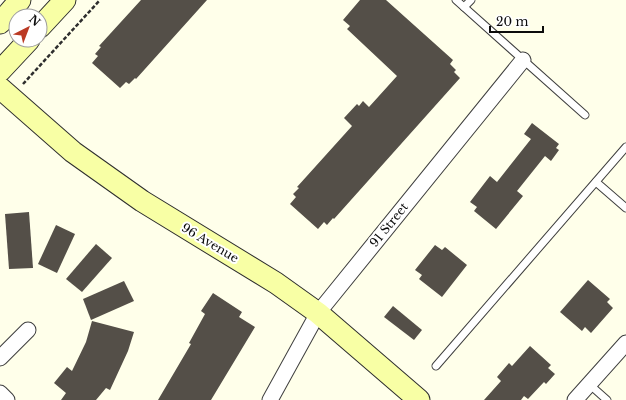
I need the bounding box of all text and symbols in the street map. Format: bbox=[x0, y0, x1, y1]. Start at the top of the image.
north arrow bbox=[8, 8, 48, 48]
scale bar bbox=[490, 8, 543, 34]
text: N bbox=[26, 12, 44, 30]
text: 20 m bbox=[496, 14, 528, 29]
street label: 91 Street bbox=[366, 199, 411, 250]
street label: 96 Avenue bbox=[179, 220, 242, 266]

